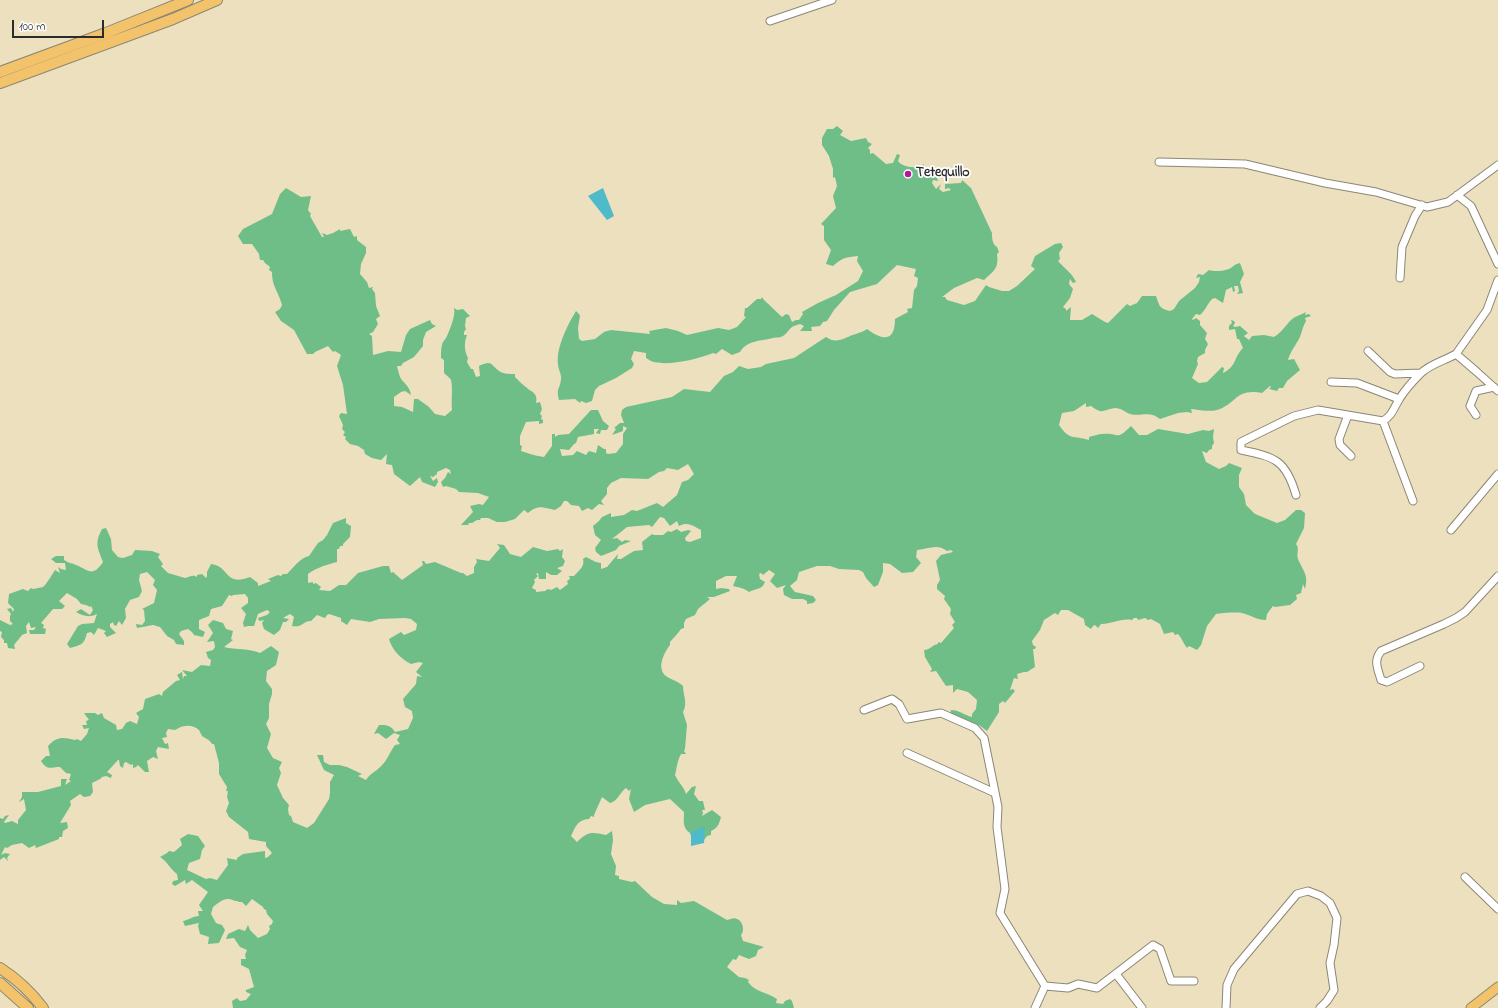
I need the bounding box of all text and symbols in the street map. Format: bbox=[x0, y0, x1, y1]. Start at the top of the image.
scale bar bbox=[14, 12, 106, 38]
text: 100 m bbox=[19, 18, 46, 36]
place label: Tetequillo bbox=[916, 166, 970, 182]
marker: Tetequillo bbox=[903, 169, 913, 179]

